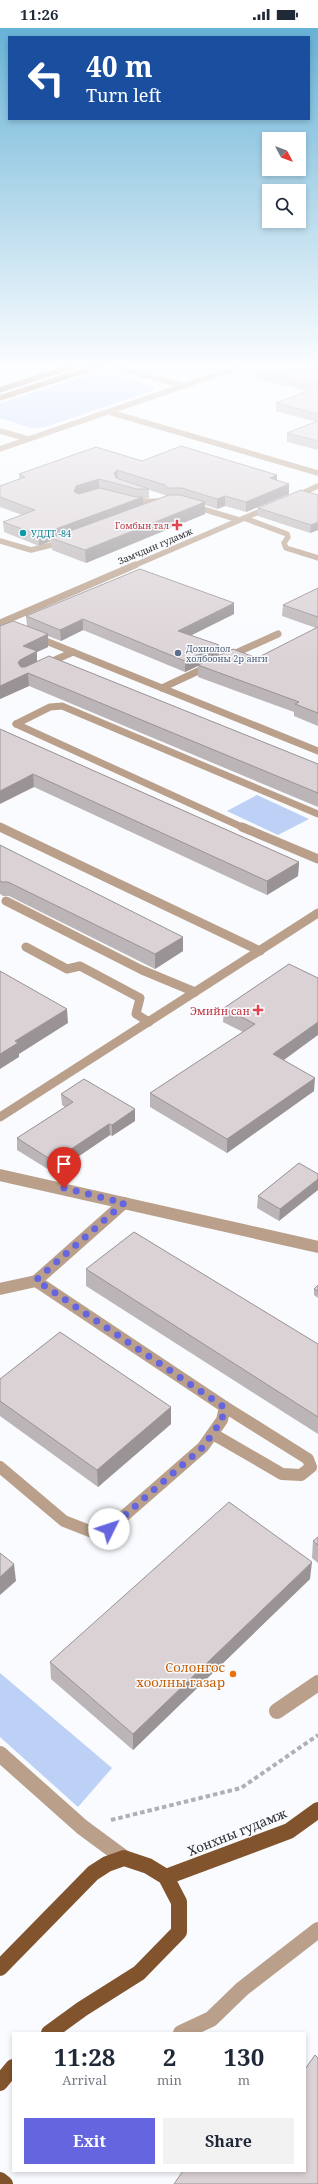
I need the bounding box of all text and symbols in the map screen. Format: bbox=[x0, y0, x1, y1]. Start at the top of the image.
text: 11:26 bbox=[20, 4, 58, 24]
text: 40 m bbox=[86, 47, 153, 85]
icon: left bbox=[20, 52, 72, 104]
text: Turn left bbox=[86, 83, 161, 107]
north arrow bbox=[262, 132, 306, 176]
map controls bbox=[262, 132, 306, 228]
button: search bbox=[262, 184, 306, 228]
place label: Гомбын тал bbox=[115, 519, 169, 532]
marker: Гомбын тал bbox=[172, 520, 182, 530]
street label: Замчдын гудамж bbox=[116, 524, 195, 568]
place label: УДДТ -84 bbox=[31, 527, 71, 540]
marker: УДДТ -84 bbox=[18, 528, 28, 538]
place label: Дохиолол холбооны 2р анги bbox=[186, 642, 268, 665]
marker: Дохиолол холбооны 2р анги bbox=[173, 648, 183, 658]
place label: Эмийн сан bbox=[190, 1003, 250, 1018]
marker: Эмийн сан bbox=[253, 1005, 263, 1015]
pin bbox=[47, 1147, 81, 1188]
icon: arrive bbox=[53, 1153, 75, 1175]
position arrow bbox=[88, 1508, 130, 1550]
place label: Солонгос хоолны газар bbox=[136, 1658, 225, 1691]
marker: Солонгос хоолны газар bbox=[228, 1669, 238, 1679]
street label: Хонхны гудамж bbox=[185, 1804, 290, 1860]
text: 11:28 bbox=[54, 2040, 115, 2073]
text: 2 bbox=[163, 2040, 176, 2073]
text: 130 bbox=[224, 2040, 264, 2073]
text: Arrival bbox=[62, 2071, 107, 2089]
text: min bbox=[157, 2071, 182, 2089]
text: m bbox=[238, 2071, 250, 2089]
button: Exit bbox=[24, 2118, 155, 2164]
button: Share bbox=[163, 2118, 294, 2164]

